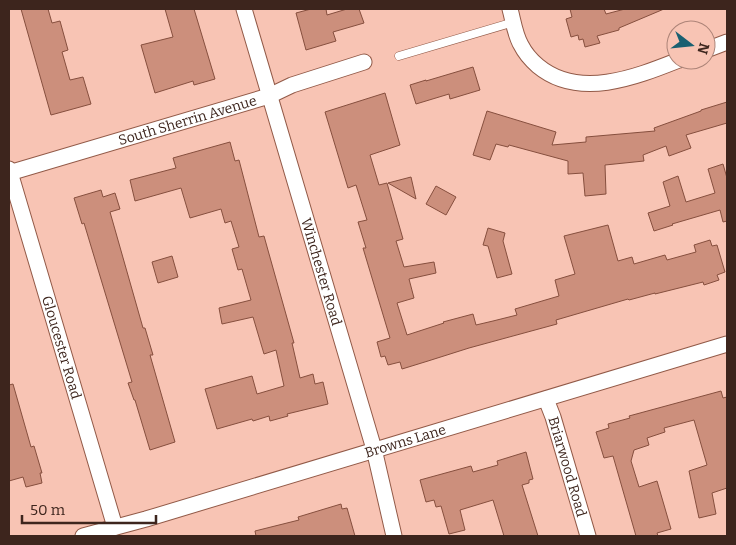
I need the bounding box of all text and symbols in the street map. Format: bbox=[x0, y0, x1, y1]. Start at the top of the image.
north arrow bbox=[666, 20, 716, 70]
text: N bbox=[693, 41, 713, 56]
street label: South Sherrin Avenue bbox=[116, 92, 259, 149]
street label: Winchester Road bbox=[298, 216, 346, 328]
street label: Gloucester Road bbox=[38, 294, 85, 401]
street label: Briarwood Road bbox=[545, 414, 590, 519]
street label: Browns Lane bbox=[363, 421, 448, 461]
scale bar bbox=[22, 492, 156, 524]
text: 50 m bbox=[30, 501, 66, 519]

